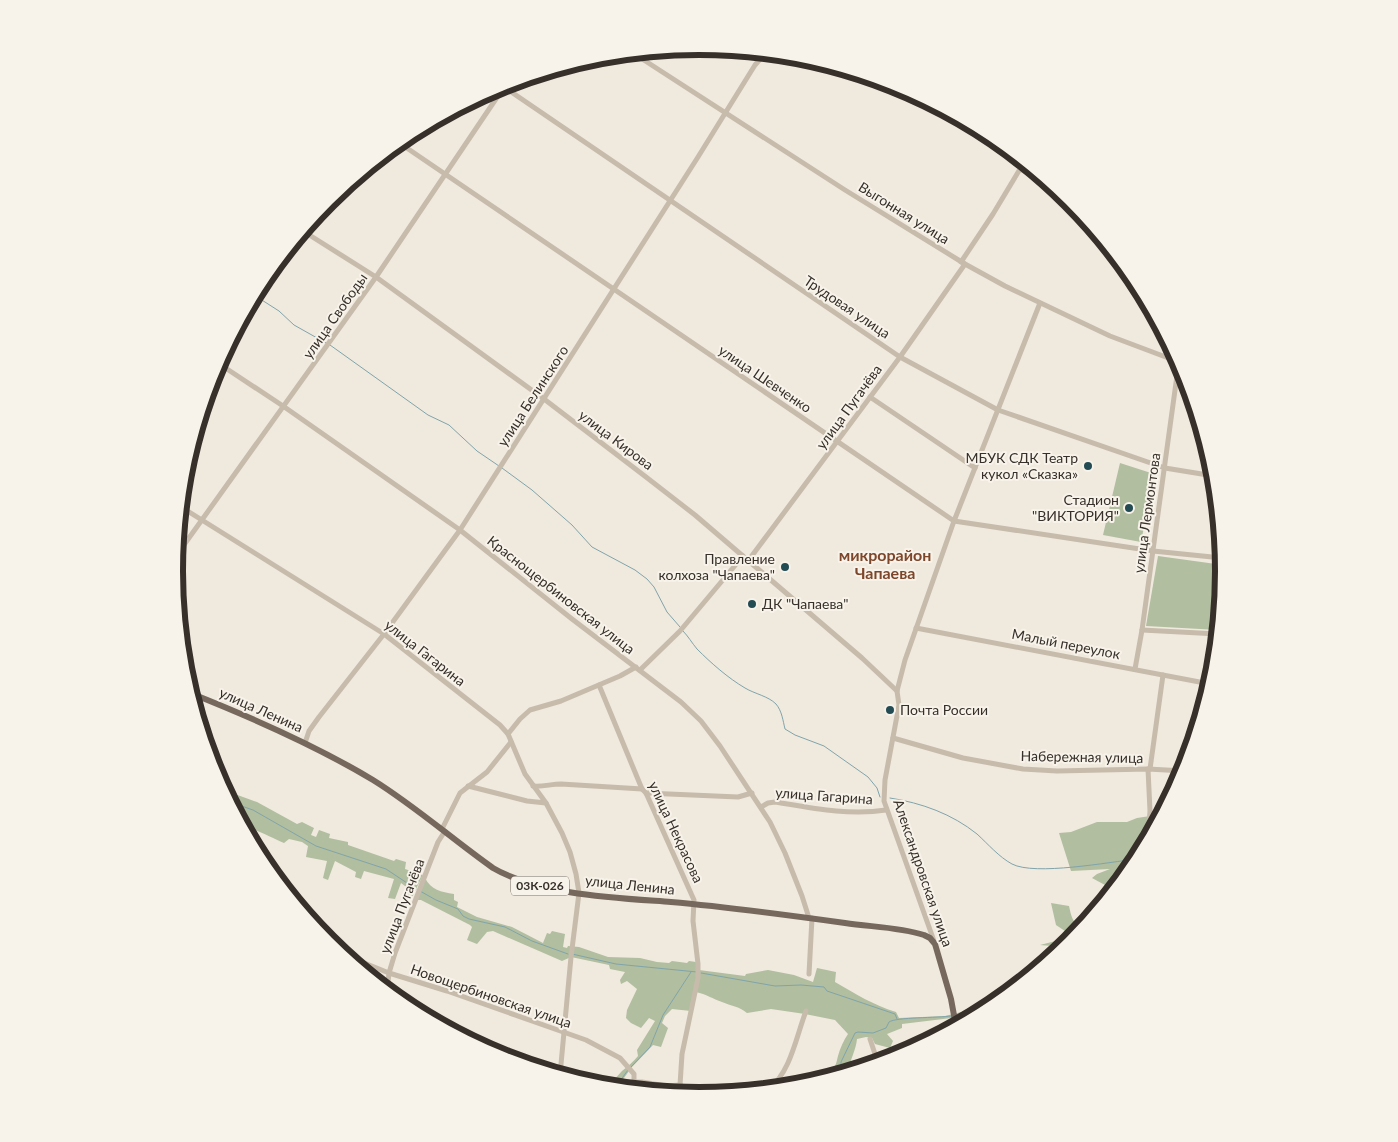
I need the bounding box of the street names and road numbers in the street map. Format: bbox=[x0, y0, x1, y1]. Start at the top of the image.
street label: Выгонная улица bbox=[856, 178, 953, 247]
street label: улица Свободы bbox=[299, 270, 370, 362]
street label: Трудовая улица bbox=[801, 272, 894, 342]
street label: улица Шевченко bbox=[716, 341, 815, 416]
street label: улица Белинского bbox=[494, 342, 572, 449]
street label: улица Пугачёва bbox=[812, 361, 885, 452]
street label: улица Кирова bbox=[576, 406, 657, 473]
street label: улица Лермонтова bbox=[1130, 452, 1163, 574]
street label: Краснощербиновская улица bbox=[484, 532, 638, 657]
street label: улица Гагарина bbox=[382, 616, 469, 689]
street label: Малый переулок bbox=[1010, 625, 1122, 662]
street label: улица Ленина bbox=[217, 683, 306, 736]
street label: Набережная улица bbox=[1020, 747, 1144, 766]
street label: улица Некрасова bbox=[645, 778, 707, 885]
street label: улица Гагарина bbox=[775, 784, 873, 807]
street label: Александровская улица bbox=[890, 797, 957, 949]
street label: улица Пугачёва bbox=[376, 856, 427, 956]
street label: улица Ленина bbox=[584, 871, 676, 898]
road number: 03К-026 bbox=[511, 876, 569, 896]
street label: Новощербиновская улица bbox=[408, 960, 574, 1031]

